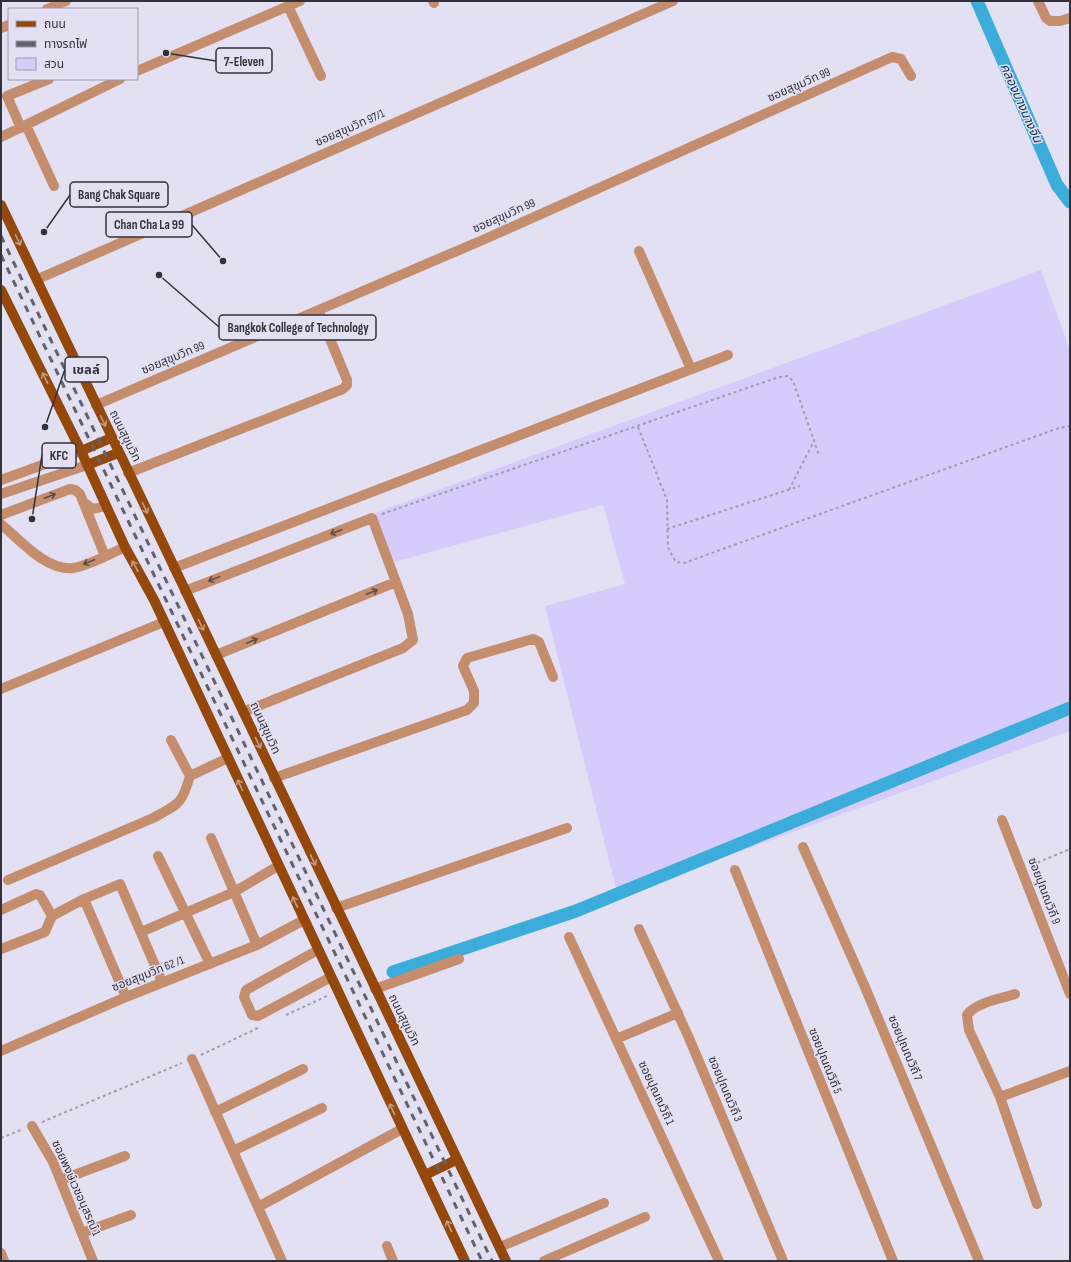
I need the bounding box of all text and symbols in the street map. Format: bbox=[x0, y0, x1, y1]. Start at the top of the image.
legend bbox=[8, 8, 138, 80]
text: ถนน bbox=[44, 17, 66, 32]
text: ทางรถไฟ bbox=[44, 37, 87, 52]
callout: 7-Eleven bbox=[216, 48, 272, 73]
text: 7-Eleven bbox=[224, 54, 264, 70]
text: สวน bbox=[44, 57, 64, 72]
water label: คลองบางนางจีน bbox=[996, 61, 1046, 146]
street label: ซอยสุขุมวิท 99 bbox=[765, 64, 833, 106]
street label: ซอยสุขุมวิท 97/1 bbox=[313, 106, 388, 150]
callout: Bang Chak Square bbox=[70, 182, 168, 207]
text: Bang Chak Square bbox=[78, 187, 160, 203]
street label: ซอยสุขุมวิท 99 bbox=[470, 195, 538, 237]
callout: Chan Cha La 99 bbox=[106, 212, 192, 237]
text: Chan Cha La 99 bbox=[114, 217, 184, 233]
one-way arrow bbox=[15, 234, 23, 246]
callout: Bangkok College of Technology bbox=[219, 315, 376, 340]
text: Bangkok College of Technology bbox=[227, 320, 369, 336]
street label: ซอยสุขุมวิท 99 bbox=[139, 338, 207, 378]
callout: เชลล์ bbox=[65, 357, 108, 382]
text: เชลล์ bbox=[72, 362, 100, 378]
one-way arrow bbox=[41, 373, 48, 385]
street label: ถนนสุขุมวิท bbox=[106, 408, 144, 464]
one-way arrow bbox=[100, 415, 108, 427]
callout: KFC bbox=[42, 443, 76, 468]
text: KFC bbox=[50, 448, 68, 464]
one-way arrow bbox=[44, 492, 56, 500]
one-way arrow bbox=[142, 502, 149, 514]
one-way arrow bbox=[330, 529, 342, 536]
one-way arrow bbox=[83, 559, 95, 567]
one-way arrow bbox=[131, 560, 138, 572]
one-way arrow bbox=[209, 576, 221, 584]
one-way arrow bbox=[366, 588, 378, 595]
one-way arrow bbox=[198, 619, 205, 631]
one-way arrow bbox=[245, 636, 257, 644]
street label: ถนนสุขุมวิท bbox=[246, 699, 284, 757]
one-way arrow bbox=[254, 736, 262, 748]
one-way arrow bbox=[236, 779, 243, 791]
one-way arrow bbox=[310, 854, 317, 866]
street label: ซอยปุณณวิถี 9 bbox=[1024, 856, 1064, 926]
one-way arrow bbox=[291, 896, 298, 908]
street label: ซอยสุขุมวิท 62 /1 bbox=[110, 952, 187, 995]
street label: ถนนสุขุมวิท bbox=[385, 992, 423, 1048]
street label: ซอยปุณณวิถี 7 bbox=[884, 1013, 926, 1083]
street label: ซอยปุณณวิถี 5 bbox=[805, 1026, 845, 1096]
street label: ซอยปุณณวิถี 3 bbox=[704, 1054, 746, 1124]
street label: ซอยปุณณวิถี 1 bbox=[635, 1059, 678, 1128]
one-way arrow bbox=[388, 1103, 395, 1115]
street label: ซอยพงษ์เวชอนุสรณ์ 1 bbox=[48, 1138, 104, 1239]
one-way arrow bbox=[445, 1220, 452, 1232]

